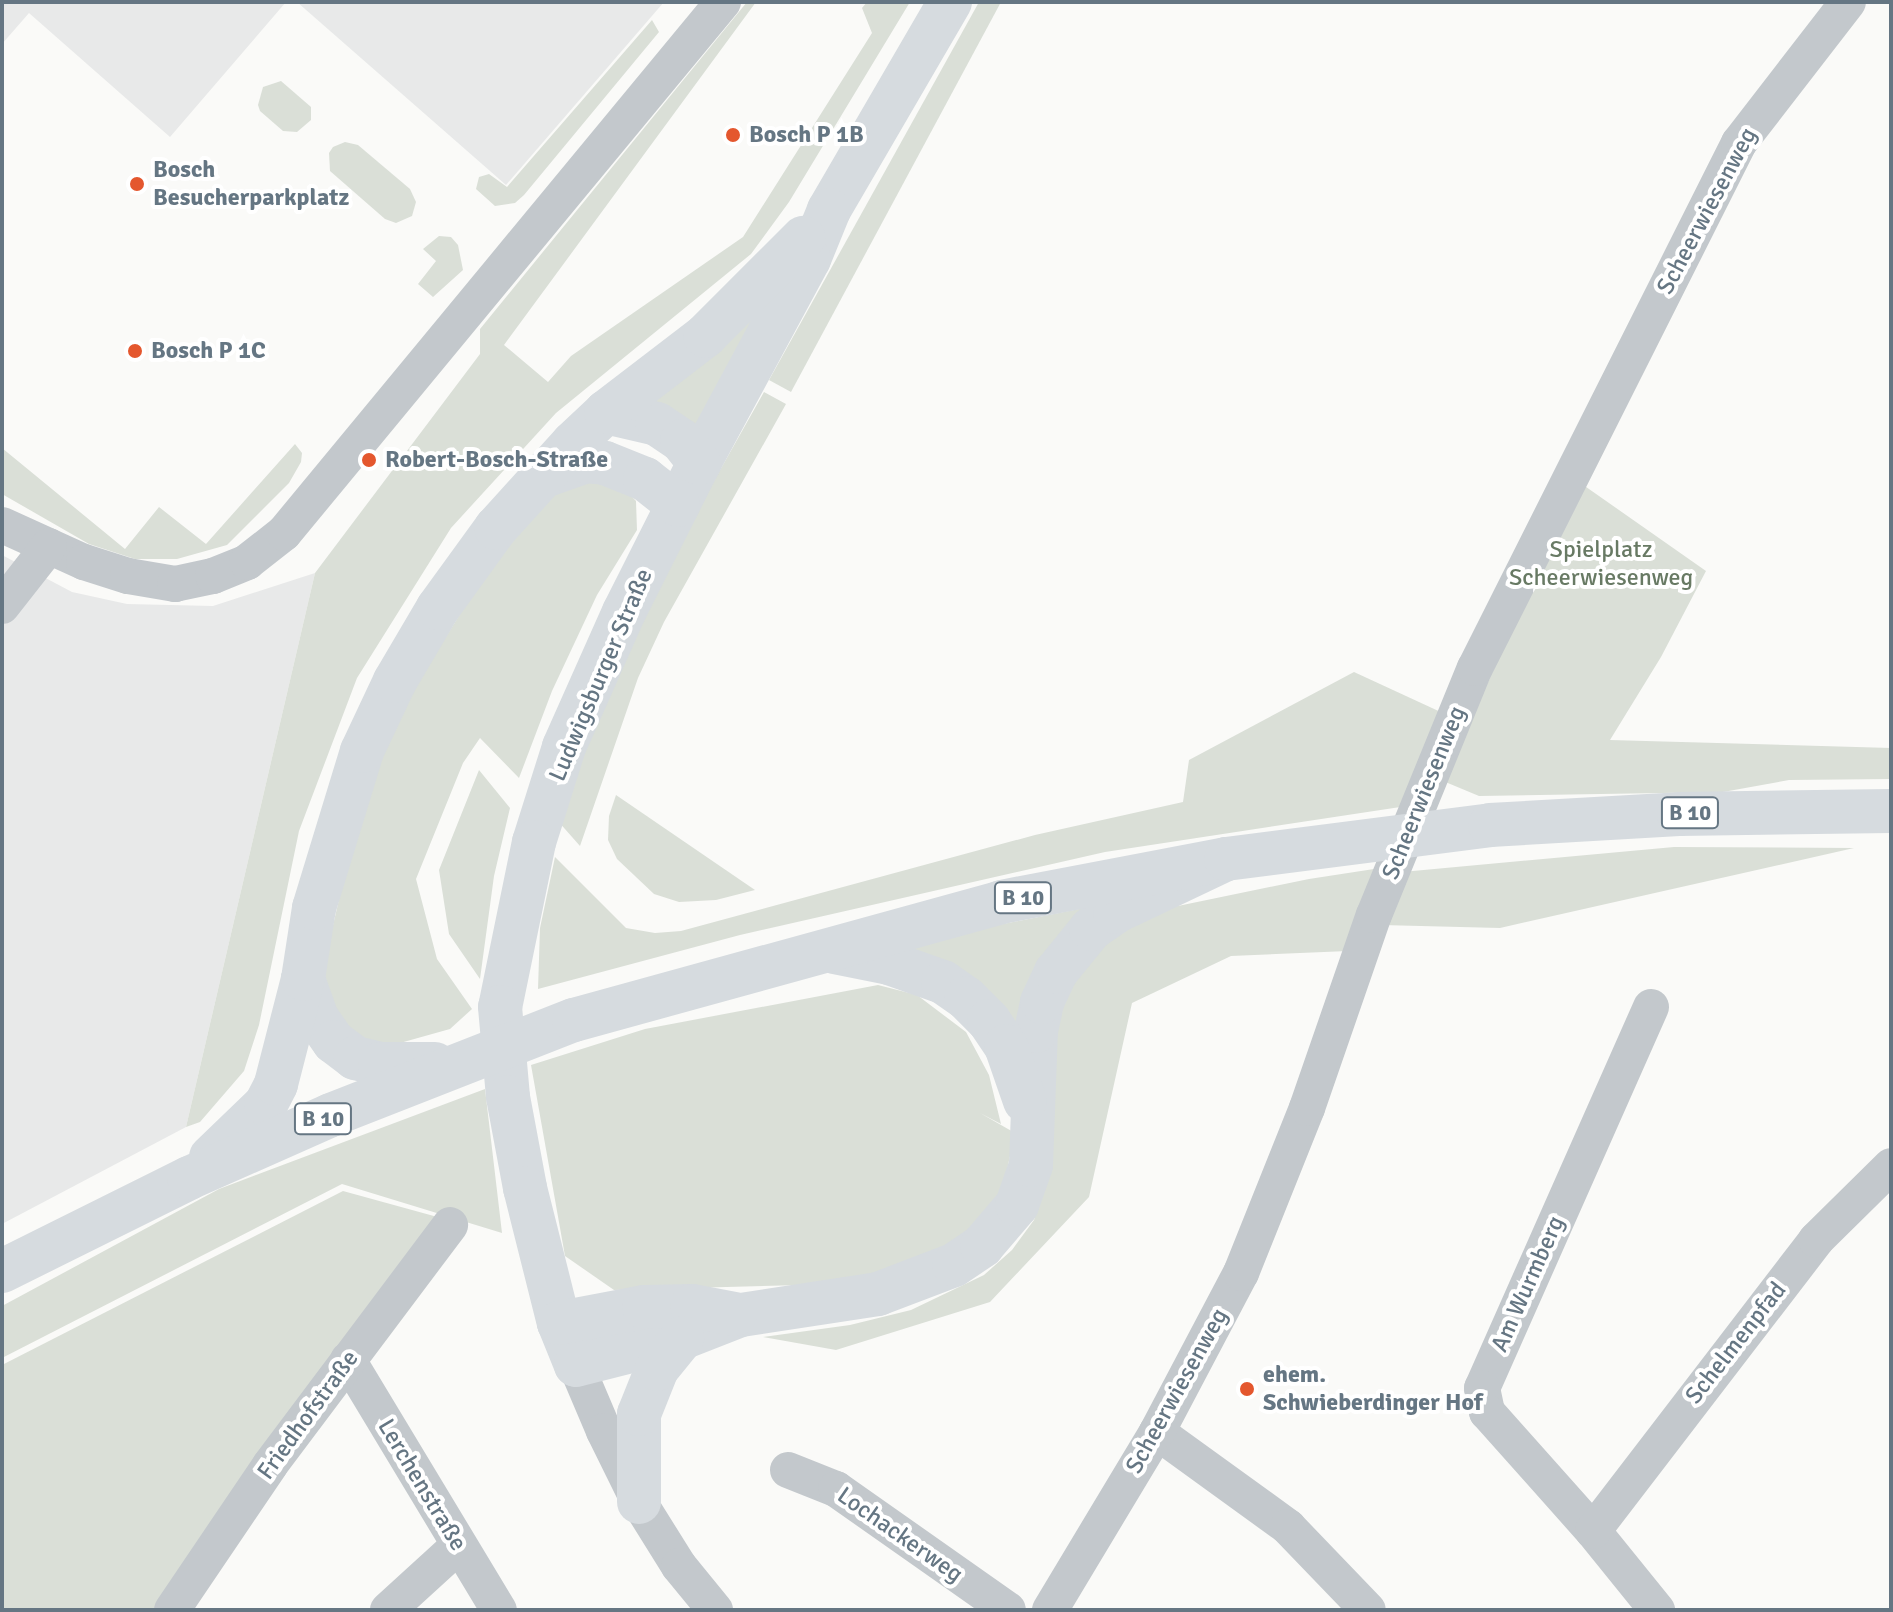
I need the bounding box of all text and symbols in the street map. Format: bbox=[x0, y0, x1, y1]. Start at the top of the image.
place label: Bosch P 1B bbox=[749, 121, 864, 149]
street label: Scheerwiesenweg bbox=[1651, 123, 1763, 299]
marker: Bosch P 1B bbox=[724, 126, 742, 144]
place label: Bosch Besucherparkplatz bbox=[153, 156, 349, 212]
marker: Bosch Besucherparkplatz bbox=[128, 175, 146, 193]
place label: Bosch P 1C bbox=[151, 337, 266, 365]
marker: Bosch P 1C bbox=[126, 342, 144, 360]
place label: Robert-Bosch-Straße bbox=[385, 446, 608, 474]
marker: Robert-Bosch-Straße bbox=[360, 451, 378, 469]
park label: Spielplatz Scheerwiesenweg bbox=[1509, 536, 1693, 592]
street label: Ludwigsburger Straße bbox=[543, 564, 659, 786]
street label: Scheerwiesenweg bbox=[1376, 702, 1472, 884]
road number: B 10 bbox=[1660, 795, 1720, 831]
road number: B 10 bbox=[993, 880, 1053, 916]
road number: B 10 bbox=[293, 1101, 353, 1137]
street label: Am Wurmberg bbox=[1485, 1212, 1571, 1356]
street label: Schelmenpfad bbox=[1680, 1276, 1792, 1410]
street label: Scheerwiesenweg bbox=[1120, 1303, 1234, 1479]
street label: Friedhofstraße bbox=[251, 1345, 365, 1485]
place label: ehem. Schwieberdinger Hof bbox=[1263, 1361, 1483, 1417]
marker: ehem. Schwieberdinger Hof bbox=[1238, 1380, 1256, 1398]
street label: Lerchenstraße bbox=[371, 1414, 473, 1556]
street label: Lochackerweg bbox=[832, 1481, 968, 1589]

